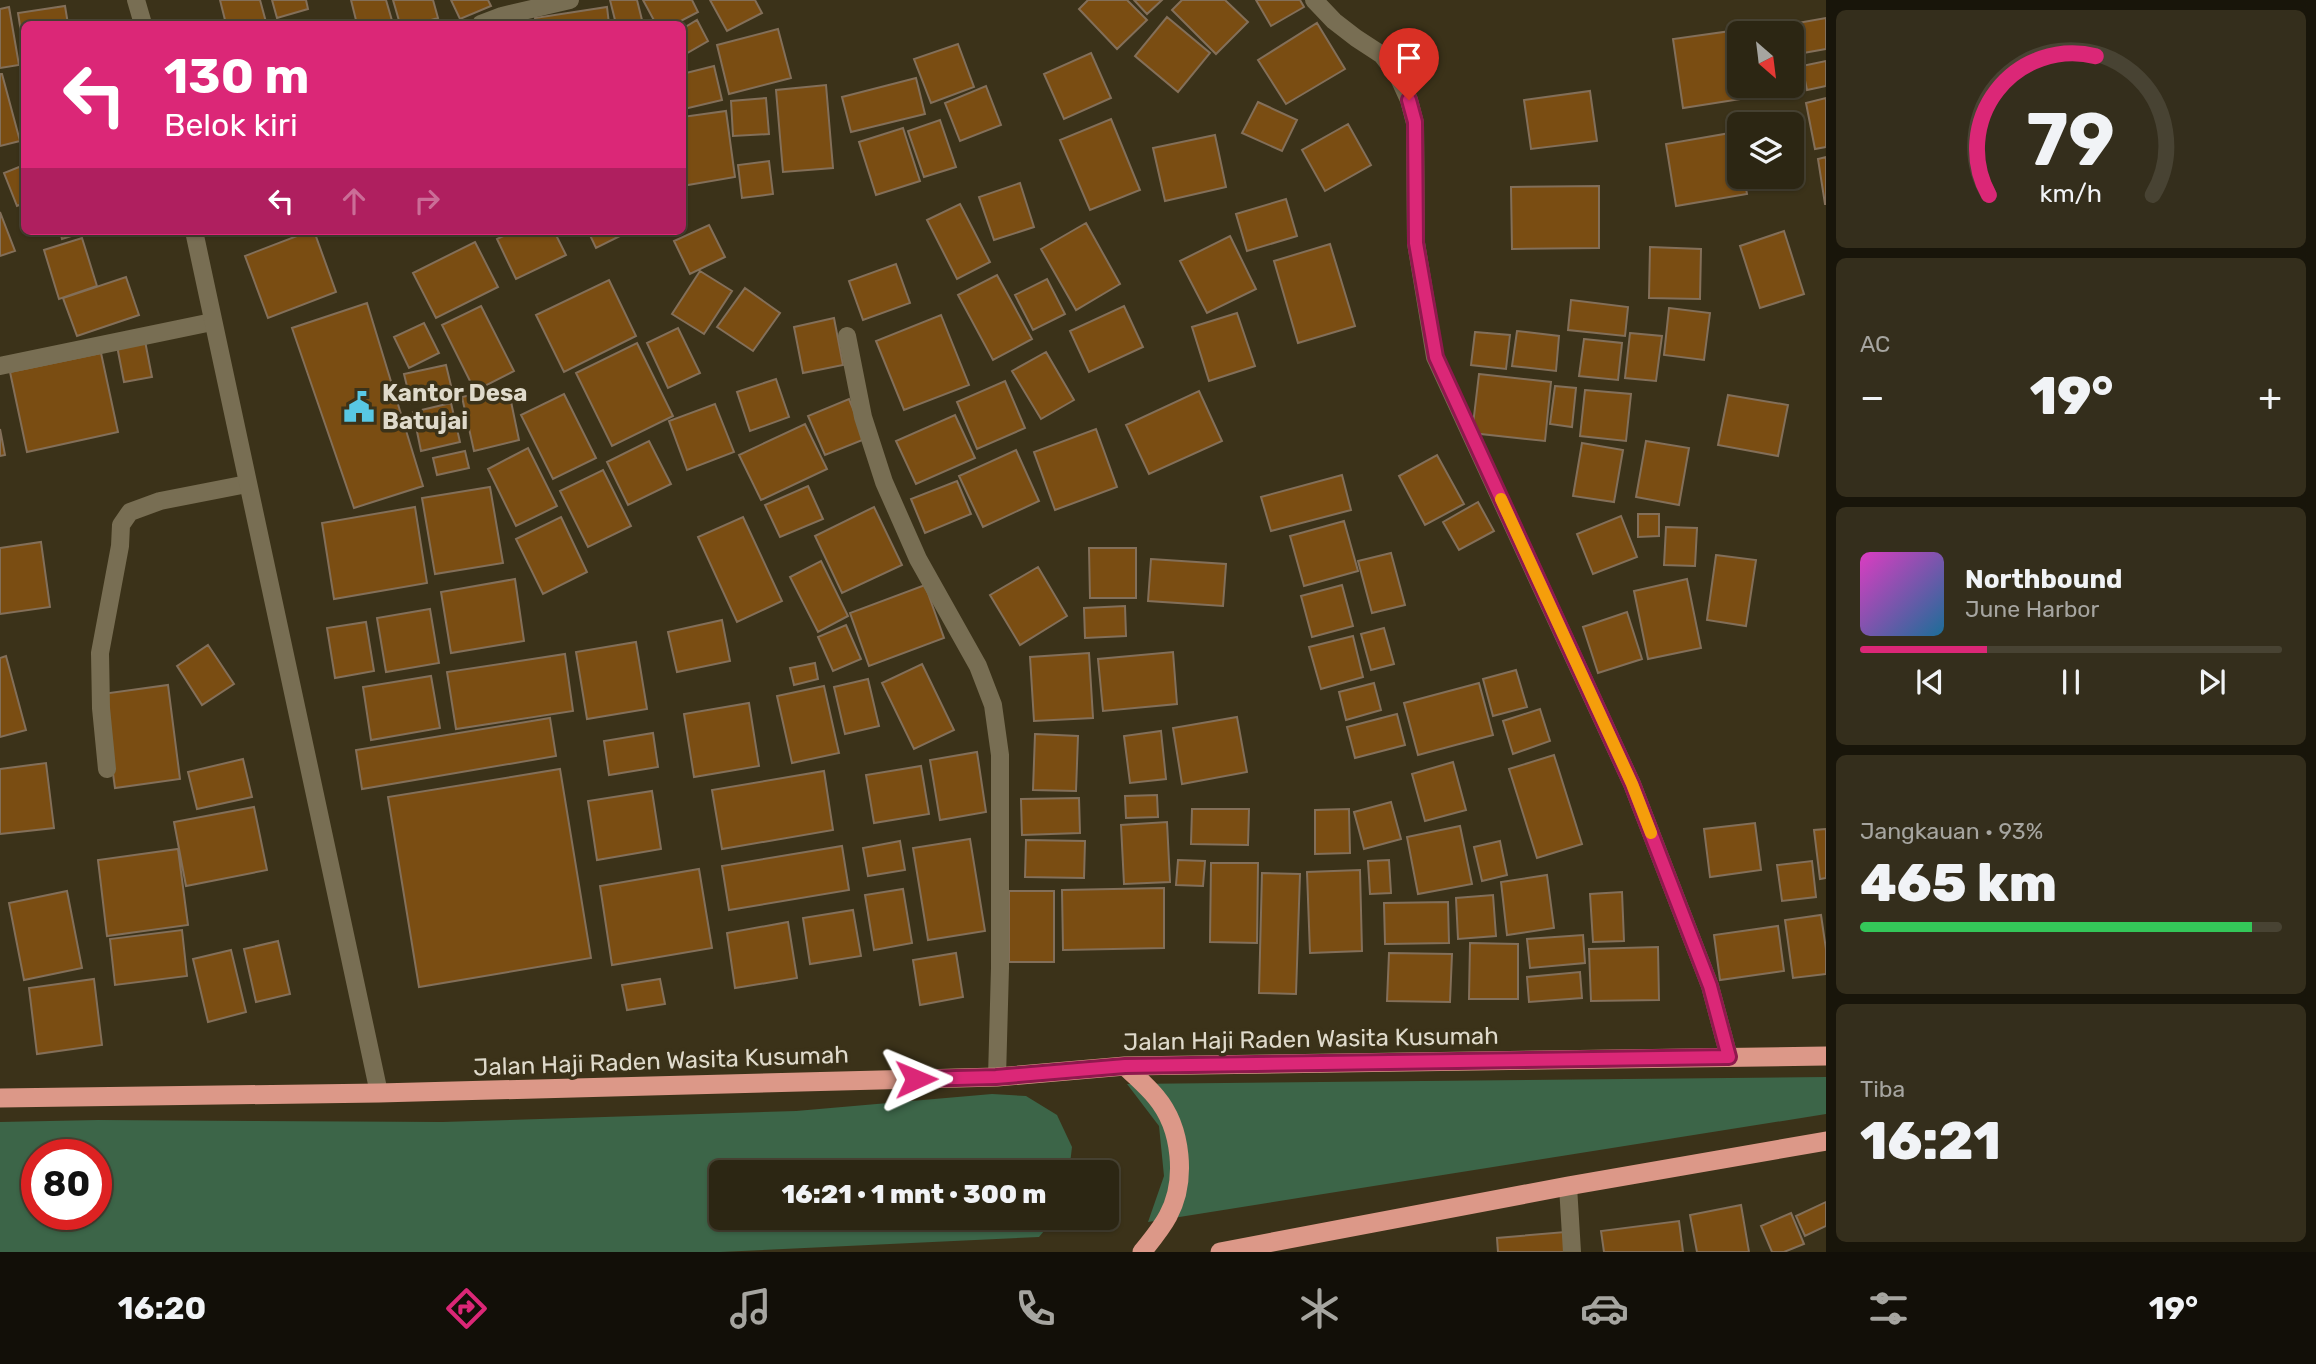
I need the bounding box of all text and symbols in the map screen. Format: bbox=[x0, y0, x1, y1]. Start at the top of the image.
north arrow bbox=[1727, 21, 1804, 98]
map controls bbox=[1727, 21, 1804, 189]
pin bbox=[1379, 28, 1439, 100]
icon: arrive bbox=[1390, 39, 1428, 77]
text: 130 m bbox=[164, 47, 309, 105]
icon: left bbox=[49, 49, 140, 140]
text: 79 bbox=[2027, 98, 2115, 184]
text: Belok kiri bbox=[164, 106, 298, 144]
button: layers bbox=[1727, 112, 1804, 189]
text: km/h bbox=[2040, 179, 2102, 208]
icon: left bbox=[262, 182, 300, 220]
icon: ahead bbox=[335, 182, 373, 220]
icon: right bbox=[408, 182, 446, 220]
text: AC bbox=[1860, 330, 1890, 358]
text: 19° bbox=[2030, 365, 2113, 427]
text: − bbox=[1860, 374, 1885, 420]
text: + bbox=[2258, 374, 2282, 420]
place label: Kantor Desa Batujai bbox=[382, 379, 528, 435]
public building icon: Kantor Desa Batujai bbox=[342, 390, 376, 424]
text: Northbound bbox=[1965, 564, 2123, 595]
text: June Harbor bbox=[1965, 595, 2099, 623]
icon: previous bbox=[1911, 663, 1949, 701]
icon: pause bbox=[2052, 663, 2090, 701]
icon: next bbox=[2193, 663, 2231, 701]
text: Jangkauan · 93% bbox=[1860, 817, 2043, 845]
text: 465 km bbox=[1860, 852, 2057, 914]
street label: Jalan Haji Raden Wasita Kusumah bbox=[1123, 1022, 1499, 1056]
street label: Jalan Haji Raden Wasita Kusumah bbox=[473, 1040, 849, 1082]
position arrow bbox=[879, 1042, 953, 1116]
text: Tiba bbox=[1860, 1075, 1905, 1103]
text: 16:21 bbox=[1860, 1110, 2001, 1172]
speed limit sign: 80 bbox=[21, 1139, 112, 1230]
text: 16:21 · 1 mnt · 300 m bbox=[782, 1179, 1046, 1210]
icon: directions bbox=[442, 1284, 491, 1333]
icon: music bbox=[726, 1284, 775, 1333]
icon: phone bbox=[1011, 1284, 1060, 1333]
icon: climate bbox=[1295, 1284, 1344, 1333]
icon: car bbox=[1580, 1284, 1629, 1333]
icon: filters bbox=[1864, 1284, 1913, 1333]
text: 16:20 bbox=[118, 1289, 206, 1327]
text: 19° bbox=[2149, 1289, 2198, 1327]

